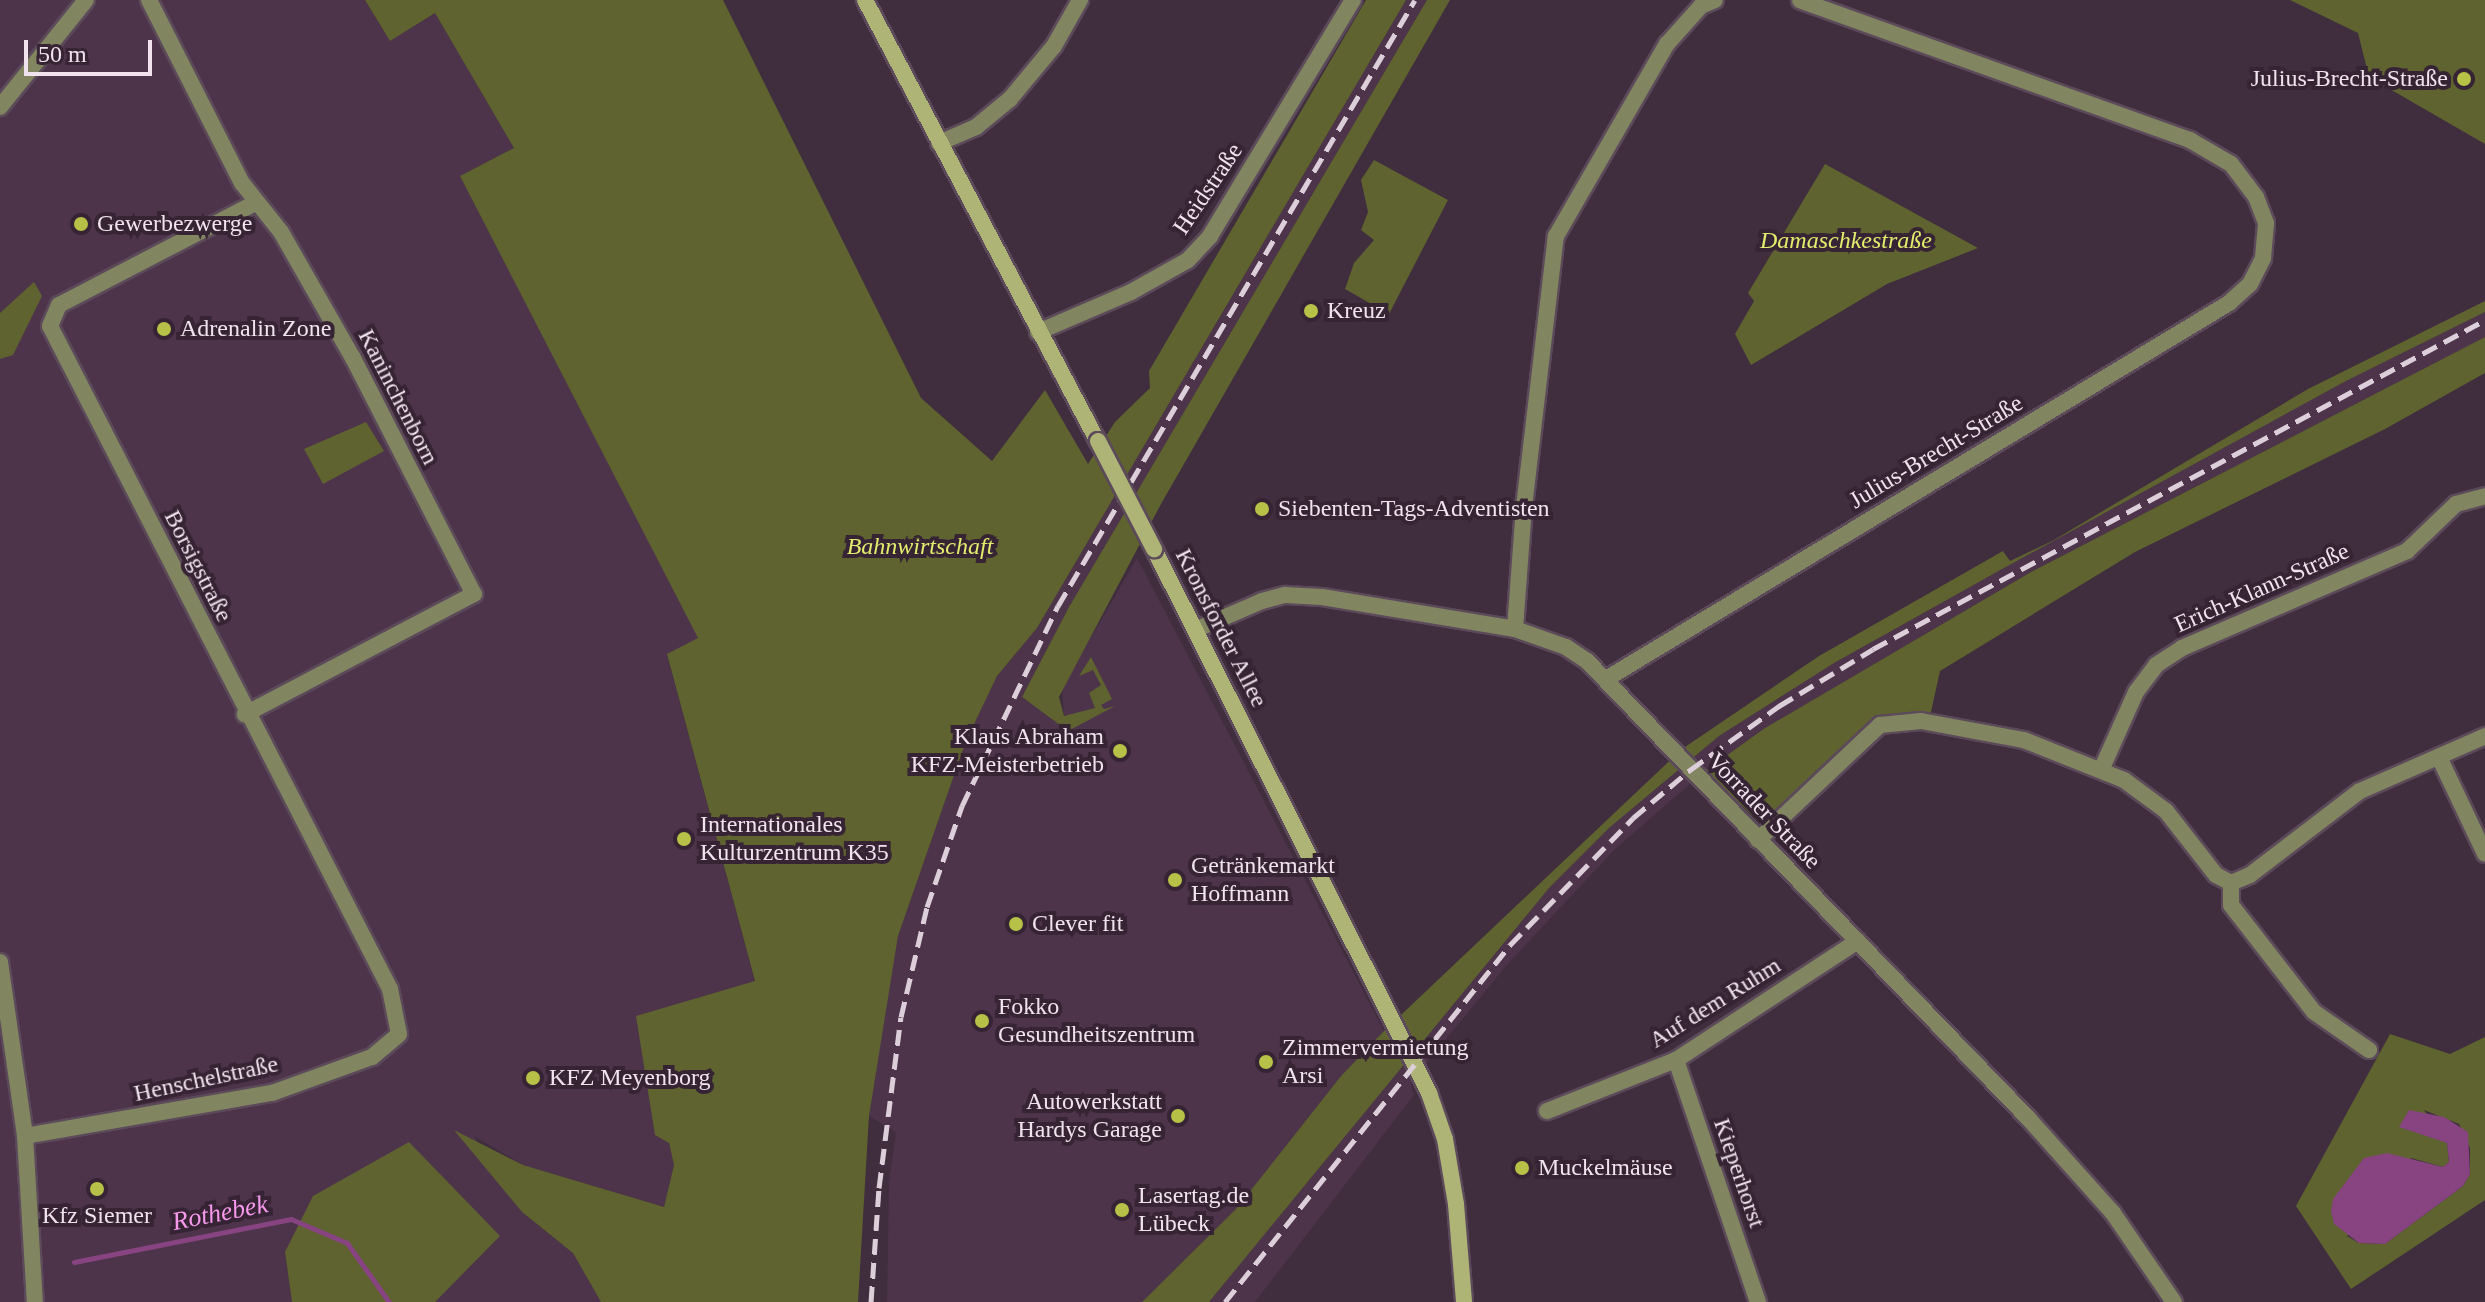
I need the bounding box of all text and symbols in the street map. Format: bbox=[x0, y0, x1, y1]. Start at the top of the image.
scale bar bbox=[28, 24, 156, 74]
text: 50 m bbox=[38, 41, 87, 67]
place label: Julius-Brecht-Straße bbox=[2251, 65, 2448, 93]
marker: Julius-Brecht-Straße bbox=[2455, 70, 2473, 88]
street label: Heidstraße bbox=[1167, 138, 1249, 240]
place label: Gewerbezwerge bbox=[97, 210, 252, 238]
marker: Gewerbezwerge bbox=[72, 215, 90, 233]
park label: Damaschkestraße bbox=[1760, 227, 1932, 255]
place label: Kreuz bbox=[1327, 297, 1386, 325]
marker: Kreuz bbox=[1302, 302, 1320, 320]
place label: Adrenalin Zone bbox=[180, 315, 331, 343]
marker: Adrenalin Zone bbox=[155, 320, 173, 338]
street label: Kaninchenborn bbox=[352, 325, 444, 469]
street label: Julius-Brecht-Straße bbox=[1844, 389, 2028, 515]
place label: Siebenten-Tags-Adventisten bbox=[1278, 495, 1550, 523]
marker: Siebenten-Tags-Adventisten bbox=[1253, 500, 1271, 518]
street label: Borsigstraße bbox=[158, 505, 238, 627]
park label: Bahnwirtschaft bbox=[847, 533, 993, 561]
street label: Erich-Klann-Straße bbox=[2170, 537, 2354, 639]
street label: Kronsforder Allee bbox=[1168, 543, 1274, 713]
place label: Klaus Abraham KFZ-Meisterbetrieb bbox=[911, 723, 1104, 779]
marker: Klaus Abraham KFZ-Meisterbetrieb bbox=[1111, 742, 1129, 760]
street label: Vorrader Straße bbox=[1701, 747, 1827, 875]
place label: Internationales Kulturzentrum K35 bbox=[700, 811, 889, 867]
marker: Internationales Kulturzentrum K35 bbox=[675, 830, 693, 848]
place label: Getränkemarkt Hoffmann bbox=[1191, 852, 1335, 908]
marker: Getränkemarkt Hoffmann bbox=[1166, 871, 1184, 889]
place label: Clever fit bbox=[1032, 910, 1123, 938]
marker: Clever fit bbox=[1007, 915, 1025, 933]
street label: Auf dem Ruhm bbox=[1644, 951, 1786, 1055]
place label: Fokko Gesundheitszentrum bbox=[998, 993, 1195, 1049]
marker: Fokko Gesundheitszentrum bbox=[973, 1012, 991, 1030]
place label: Zimmervermietung Arsi bbox=[1282, 1034, 1469, 1090]
street label: Henschelstraße bbox=[131, 1050, 281, 1108]
marker: Zimmervermietung Arsi bbox=[1257, 1053, 1275, 1071]
place label: KFZ Meyenborg bbox=[549, 1064, 711, 1092]
marker: KFZ Meyenborg bbox=[524, 1069, 542, 1087]
place label: Autowerkstatt Hardys Garage bbox=[1017, 1088, 1162, 1144]
marker: Autowerkstatt Hardys Garage bbox=[1169, 1107, 1187, 1125]
street label: Kieperhorst bbox=[1707, 1115, 1771, 1231]
place label: Muckelmäuse bbox=[1538, 1154, 1673, 1182]
marker: Muckelmäuse bbox=[1513, 1159, 1531, 1177]
marker: Kfz Siemer bbox=[88, 1180, 106, 1198]
place label: Lasertag.de Lübeck bbox=[1138, 1182, 1249, 1238]
water label: Rothebek bbox=[170, 1188, 270, 1238]
marker: Lasertag.de Lübeck bbox=[1113, 1201, 1131, 1219]
place label: Kfz Siemer bbox=[42, 1202, 152, 1230]

